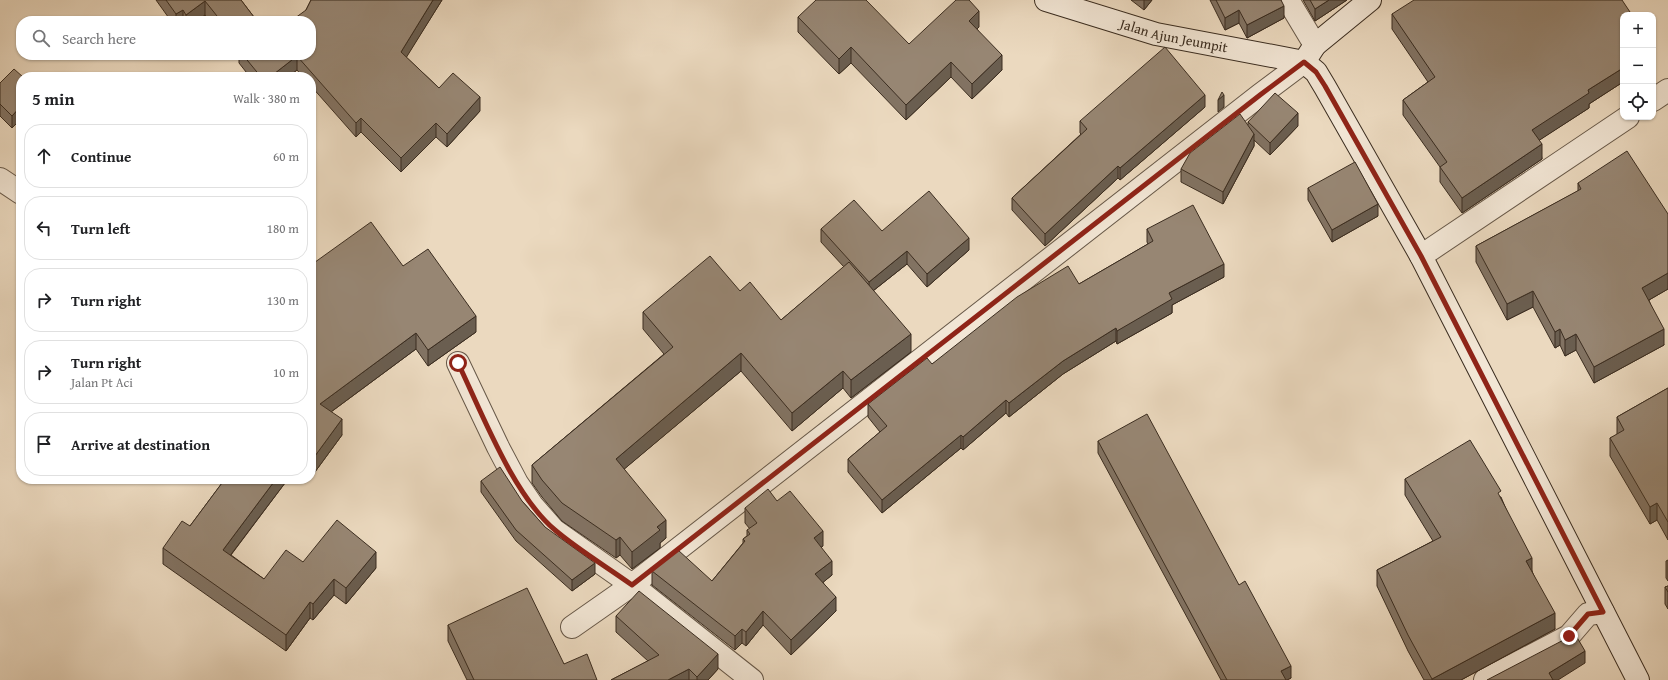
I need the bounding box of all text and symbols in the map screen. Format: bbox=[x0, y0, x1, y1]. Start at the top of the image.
map controls bbox=[1620, 12, 1656, 120]
button: + bbox=[1620, 12, 1656, 48]
street label: Jalan Ajun Jeumpit bbox=[1116, 13, 1229, 57]
search box bbox=[16, 16, 316, 60]
icon: search bbox=[30, 27, 52, 49]
text: Search here bbox=[62, 28, 136, 49]
button: − bbox=[1620, 48, 1656, 84]
button: locate bbox=[1620, 84, 1656, 120]
text: 5 min bbox=[32, 86, 74, 111]
text: Walk · 380 m bbox=[233, 89, 300, 108]
icon: ahead bbox=[33, 145, 55, 167]
text: Continue bbox=[71, 146, 132, 167]
text: 60 m bbox=[273, 147, 299, 166]
icon: left bbox=[33, 217, 55, 239]
text: Turn left bbox=[71, 218, 130, 239]
text: 180 m bbox=[267, 219, 299, 238]
icon: right bbox=[33, 289, 55, 311]
text: Turn right bbox=[71, 290, 142, 311]
text: 130 m bbox=[267, 291, 299, 310]
text: Turn right bbox=[71, 352, 142, 373]
route start bbox=[449, 354, 467, 372]
icon: right bbox=[33, 361, 55, 383]
text: 10 m bbox=[273, 363, 299, 382]
text: Jalan Pt Aci bbox=[71, 373, 133, 392]
icon: arrive bbox=[33, 433, 55, 455]
text: Arrive at destination bbox=[71, 434, 210, 455]
route end bbox=[1560, 627, 1578, 645]

